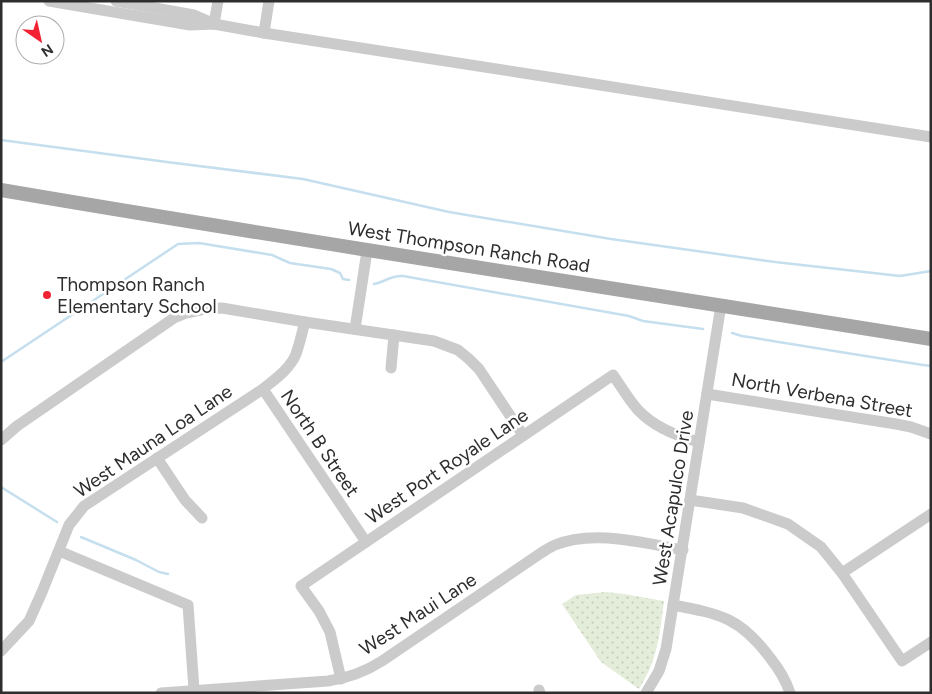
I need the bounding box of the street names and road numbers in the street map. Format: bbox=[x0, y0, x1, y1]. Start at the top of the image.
street label: West Thompson Ranch Road bbox=[346, 216, 592, 278]
street label: North Verbena Street bbox=[730, 368, 914, 422]
street label: West Mauna Loa Lane bbox=[70, 380, 236, 502]
street label: North B Street bbox=[276, 385, 364, 501]
street label: West Port Royale Lane bbox=[362, 403, 532, 529]
street label: West Acapulco Drive bbox=[648, 409, 698, 587]
street label: West Maui Lane bbox=[355, 568, 481, 660]

